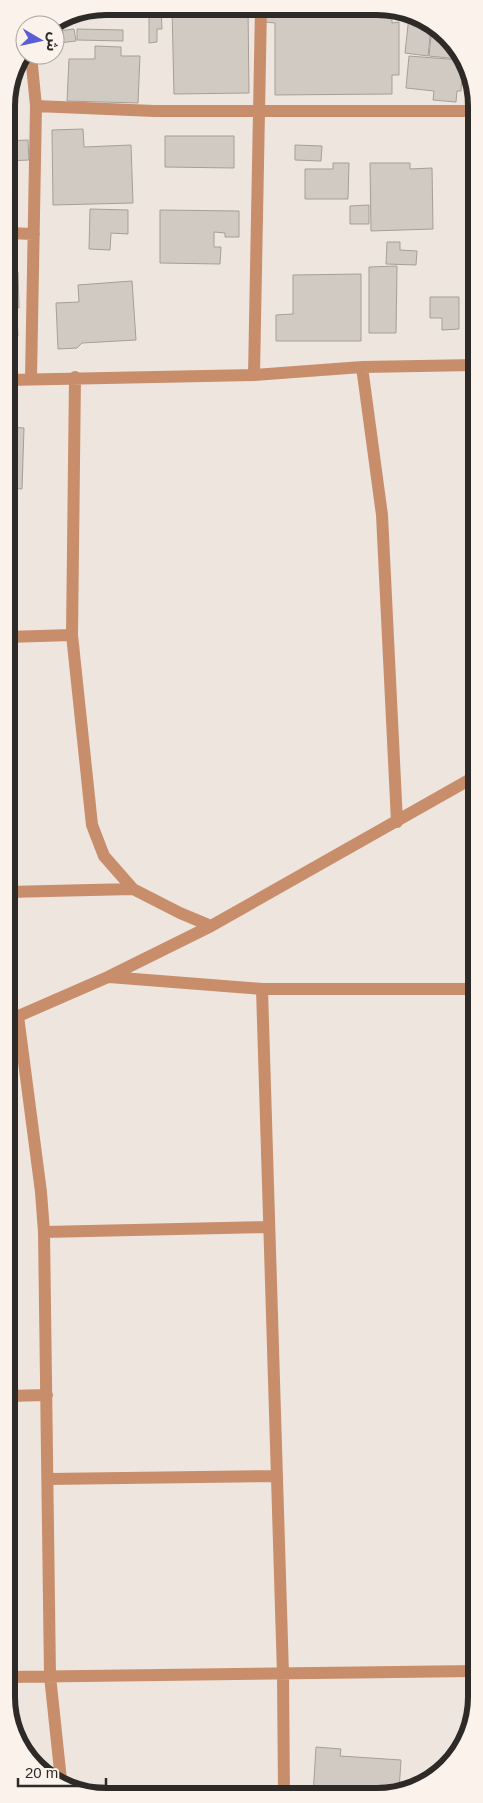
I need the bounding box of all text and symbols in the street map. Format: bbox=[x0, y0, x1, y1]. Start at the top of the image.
north arrow bbox=[15, 15, 65, 65]
text: ش bbox=[43, 31, 62, 53]
scale bar bbox=[18, 1756, 105, 1788]
text: 20 m bbox=[25, 1764, 58, 1781]

